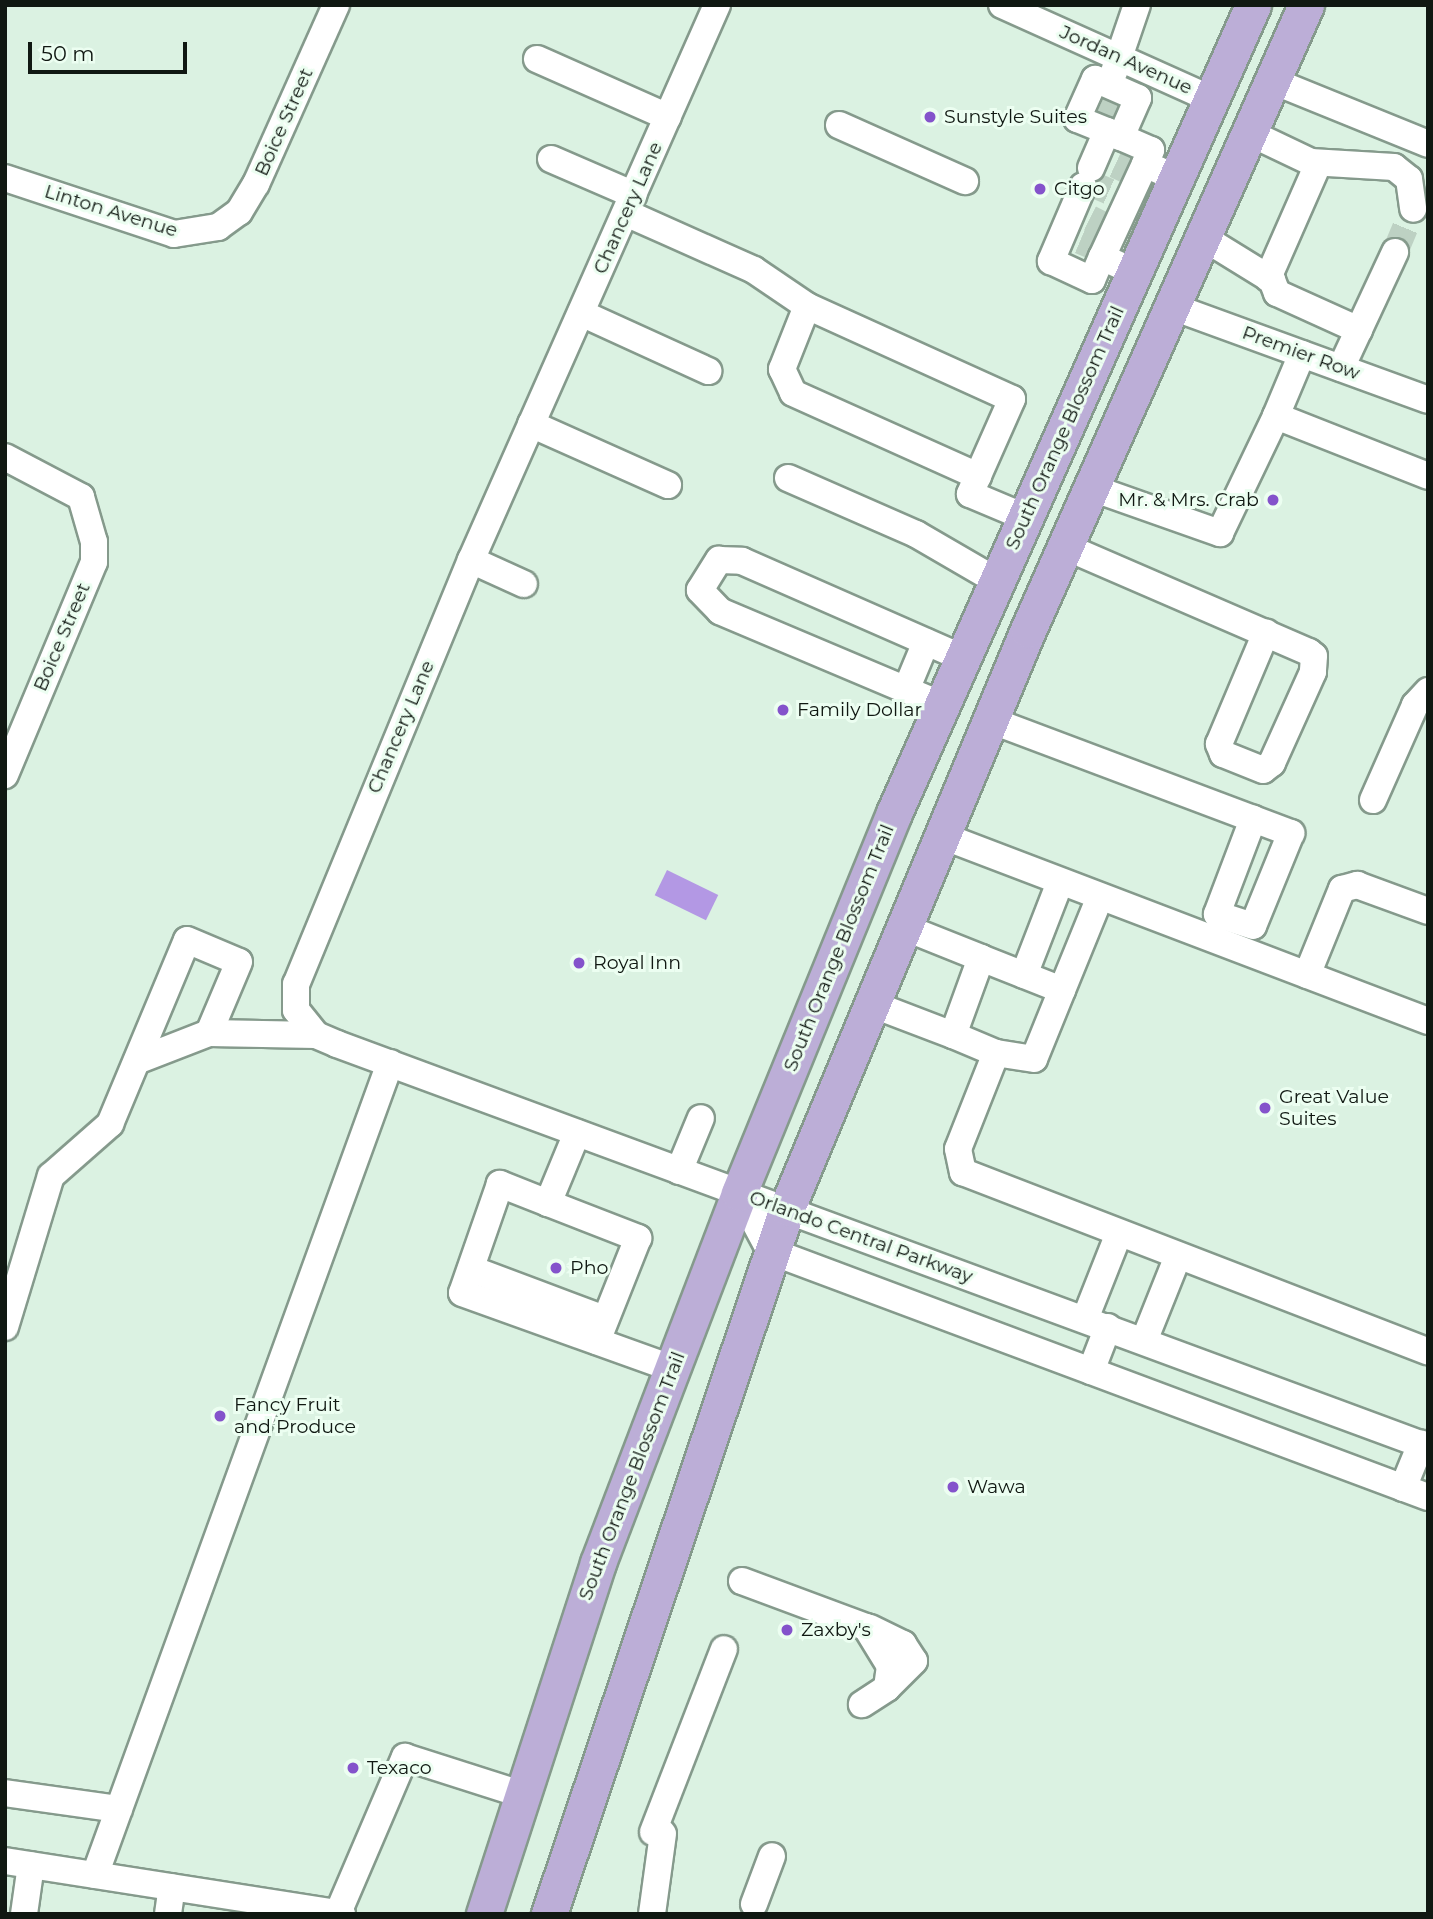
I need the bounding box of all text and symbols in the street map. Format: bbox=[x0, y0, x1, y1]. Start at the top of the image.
street label: Jordan Avenue bbox=[1056, 21, 1196, 99]
scale bar bbox=[32, 28, 191, 72]
text: 50 m bbox=[41, 41, 95, 66]
street label: Boice Street bbox=[250, 64, 318, 180]
place label: Sunstyle Suites bbox=[944, 106, 1087, 128]
marker: Sunstyle Suites bbox=[922, 109, 938, 125]
street label: Chancery Lane bbox=[589, 139, 667, 277]
place label: Citgo bbox=[1054, 178, 1105, 200]
street label: Linton Avenue bbox=[42, 180, 180, 242]
marker: Citgo bbox=[1032, 181, 1048, 197]
street label: South Orange Blossom Trail bbox=[1001, 303, 1129, 553]
street label: Premier Row bbox=[1239, 321, 1363, 385]
place label: Mr. & Mrs. Crab bbox=[1118, 489, 1259, 511]
marker: Mr. & Mrs. Crab bbox=[1265, 492, 1281, 508]
street label: Boice Street bbox=[29, 579, 95, 695]
street label: Chancery Lane bbox=[363, 657, 439, 797]
place label: Family Dollar bbox=[797, 699, 922, 721]
marker: Family Dollar bbox=[775, 702, 791, 718]
street label: South Orange Blossom Trail bbox=[779, 821, 899, 1075]
place label: Royal Inn bbox=[593, 952, 681, 974]
marker: Royal Inn bbox=[571, 955, 587, 971]
place label: Great Value Suites bbox=[1279, 1086, 1389, 1130]
marker: Great Value Suites bbox=[1257, 1100, 1273, 1116]
street label: Orlando Central Parkway bbox=[746, 1186, 976, 1288]
place label: Pho bbox=[570, 1257, 608, 1279]
marker: Pho bbox=[548, 1260, 564, 1276]
street label: South Orange Blossom Trail bbox=[574, 1349, 690, 1603]
place label: Fancy Fruit and Produce bbox=[234, 1394, 356, 1438]
marker: Fancy Fruit and Produce bbox=[212, 1408, 228, 1424]
place label: Wawa bbox=[967, 1476, 1026, 1498]
marker: Wawa bbox=[945, 1479, 961, 1495]
place label: Zaxby's bbox=[801, 1619, 871, 1641]
marker: Zaxby's bbox=[779, 1622, 795, 1638]
place label: Texaco bbox=[367, 1757, 432, 1779]
marker: Texaco bbox=[345, 1760, 361, 1776]

